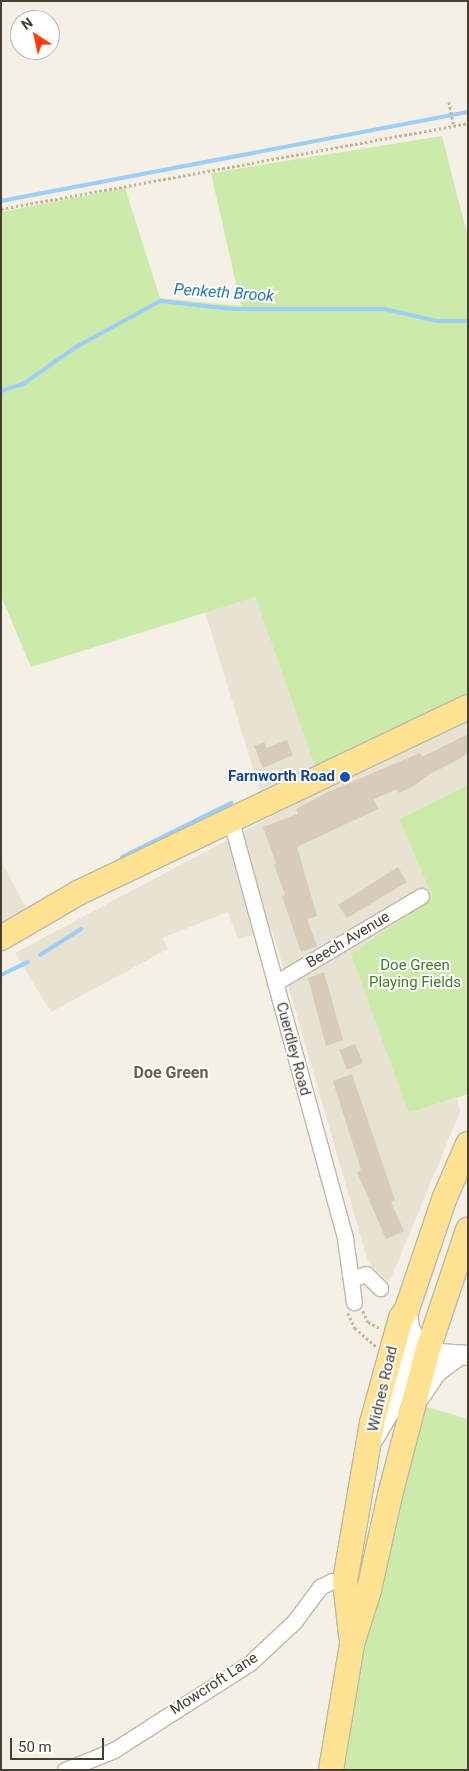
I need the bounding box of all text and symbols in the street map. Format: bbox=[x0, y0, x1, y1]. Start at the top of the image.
north arrow bbox=[10, 10, 60, 60]
text: N bbox=[18, 14, 36, 33]
water label: Penketh Brook bbox=[173, 280, 275, 306]
place label: Farnworth Road bbox=[228, 768, 335, 786]
marker: Farnworth Road bbox=[339, 771, 351, 783]
street label: Beech Avenue bbox=[303, 908, 393, 972]
park label: Doe Green Playing Fields bbox=[369, 956, 461, 991]
street label: Cuerdley Road bbox=[272, 1000, 314, 1098]
district label: Doe Green bbox=[134, 1063, 208, 1083]
street label: Widnes Road bbox=[364, 1344, 402, 1434]
street label: Mowcroft Lane bbox=[167, 1649, 261, 1719]
scale bar bbox=[12, 1728, 106, 1760]
text: 50 m bbox=[18, 1738, 52, 1756]

